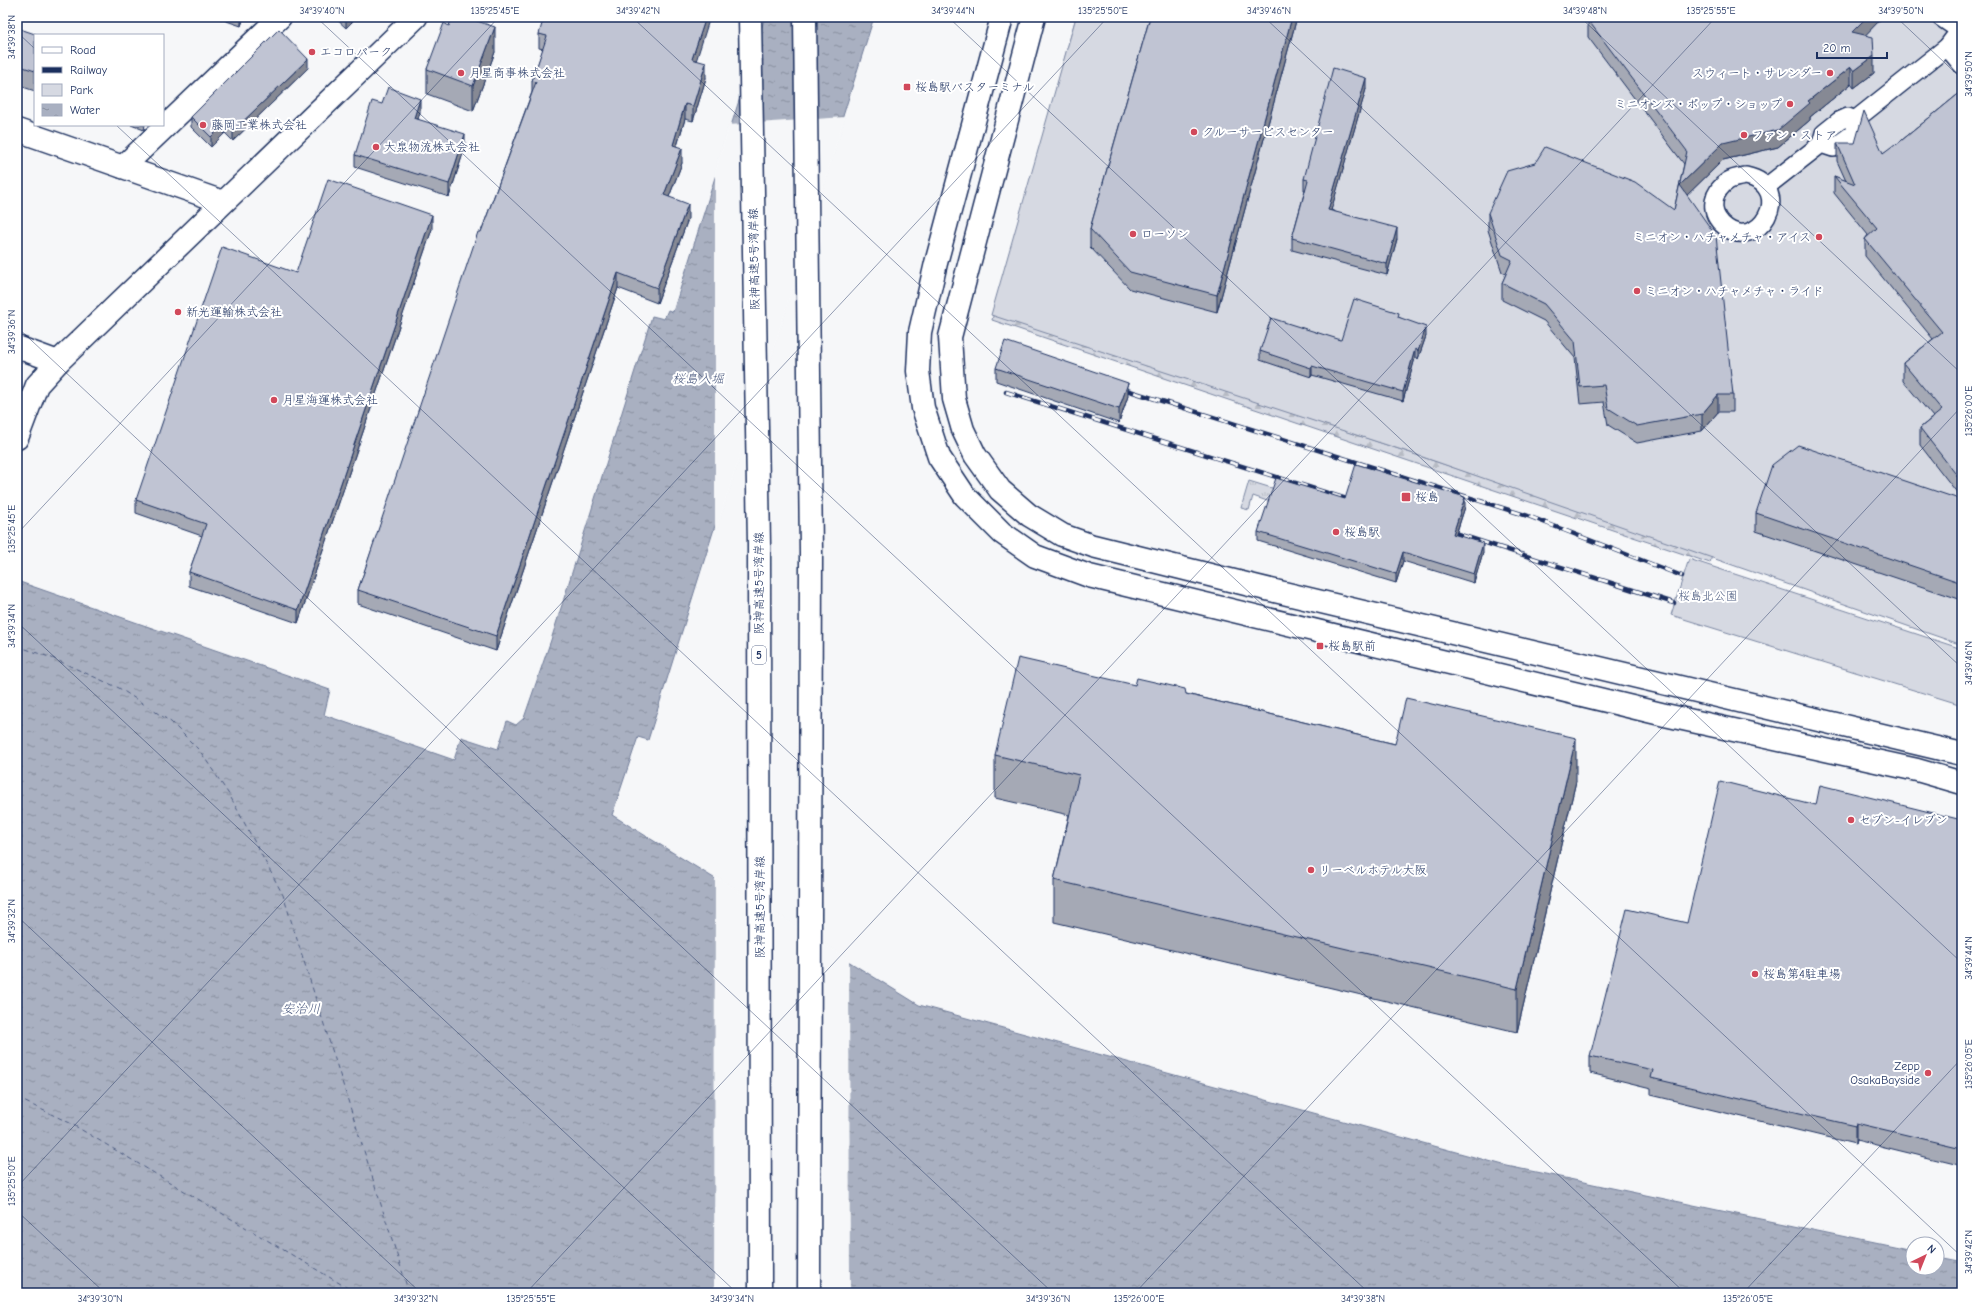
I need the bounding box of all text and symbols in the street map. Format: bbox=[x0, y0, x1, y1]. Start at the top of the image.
text: 34°39'40"N bbox=[300, 5, 344, 17]
text: 135°25'45"E bbox=[471, 5, 519, 17]
text: 34°39'42"N bbox=[616, 5, 660, 17]
text: 34°39'44"N bbox=[931, 5, 975, 17]
text: 135°25'50"E bbox=[1078, 5, 1128, 17]
text: 34°39'46"N bbox=[1247, 5, 1291, 17]
text: 34°39'48"N bbox=[1563, 5, 1607, 17]
text: 135°25'55"E bbox=[1686, 5, 1736, 17]
text: 34°39'50"N bbox=[1878, 5, 1924, 17]
text: 34°39'38"N bbox=[6, 15, 18, 59]
legend bbox=[34, 34, 164, 126]
scale bar bbox=[1817, 34, 1887, 60]
text: 20 m bbox=[1823, 41, 1851, 55]
text: Road bbox=[70, 43, 96, 57]
place label: エコロパーク bbox=[320, 45, 392, 59]
marker: エコロパーク bbox=[307, 47, 317, 57]
text: 34°39'50"N bbox=[1963, 51, 1975, 97]
text: Railway bbox=[70, 63, 108, 77]
place label: 月星商事株式会社 bbox=[469, 66, 565, 80]
place label: スウィート・サレンダー bbox=[1692, 66, 1822, 80]
marker: 月星商事株式会社 bbox=[456, 68, 466, 78]
marker: スウィート・サレンダー bbox=[1825, 68, 1835, 78]
place label: 桜島駅バスターミナル bbox=[915, 80, 1034, 94]
marker: 桜島駅バスターミナル bbox=[902, 82, 912, 92]
text: Park bbox=[70, 83, 93, 97]
place label: ミニオンズ・ポップ・ショップ bbox=[1614, 97, 1782, 111]
marker: ミニオンズ・ポップ・ショップ bbox=[1785, 99, 1795, 109]
text: Water bbox=[70, 103, 100, 117]
place label: 藤岡工業株式会社 bbox=[211, 118, 307, 132]
marker: 藤岡工業株式会社 bbox=[198, 120, 208, 130]
place label: クルーサービスセンター bbox=[1202, 125, 1334, 139]
marker: クルーサービスセンター bbox=[1189, 127, 1199, 137]
place label: ファン・ストア bbox=[1752, 128, 1837, 142]
marker: ファン・ストア bbox=[1739, 130, 1749, 140]
place label: 大泉物流株式会社 bbox=[384, 140, 480, 154]
marker: 大泉物流株式会社 bbox=[371, 142, 381, 152]
street label: 阪神高速5号湾岸線 bbox=[746, 208, 762, 310]
place label: ローソン bbox=[1141, 227, 1189, 241]
marker: ローソン bbox=[1128, 229, 1138, 239]
place label: ミニオン・ハチャメチャ・アイス bbox=[1633, 230, 1811, 244]
marker: ミニオン・ハチャメチャ・アイス bbox=[1814, 232, 1824, 242]
place label: ミニオン・ハチャメチャ・ライド bbox=[1645, 284, 1824, 298]
marker: ミニオン・ハチャメチャ・ライド bbox=[1632, 286, 1642, 296]
place label: 新光運輸株式会社 bbox=[186, 305, 282, 319]
marker: 新光運輸株式会社 bbox=[173, 307, 183, 317]
text: 34°39'36"N bbox=[6, 310, 18, 354]
water label: 桜島入堀 bbox=[672, 371, 725, 386]
text: 135°26'00"E bbox=[1963, 386, 1975, 436]
place label: 月星海運株式会社 bbox=[282, 393, 378, 407]
marker: 月星海運株式会社 bbox=[269, 395, 279, 405]
place label: 桜島 bbox=[1415, 490, 1439, 504]
marker: 桜島 bbox=[1400, 491, 1412, 503]
text: 135°25'45"E bbox=[6, 505, 18, 553]
place label: 桜島駅 bbox=[1344, 525, 1380, 539]
marker: 桜島駅 bbox=[1331, 527, 1341, 537]
street label: 阪神高速5号湾岸線 bbox=[752, 532, 766, 634]
park label: 桜島北公園 bbox=[1678, 589, 1738, 603]
text: 34°39'34"N bbox=[6, 604, 18, 648]
place label: 桜島駅前 bbox=[1328, 639, 1376, 653]
marker: 桜島駅前 bbox=[1315, 641, 1325, 651]
text: 34°39'46"N bbox=[1963, 641, 1975, 685]
road number: 5 bbox=[752, 646, 766, 664]
place label: セブン-イレブン bbox=[1859, 813, 1948, 827]
marker: セブン-イレブン bbox=[1846, 815, 1856, 825]
street label: 阪神高速5号湾岸線 bbox=[753, 856, 767, 958]
place label: リーベルホテル大阪 bbox=[1319, 863, 1427, 877]
marker: リーベルホテル大阪 bbox=[1306, 865, 1316, 875]
text: 34°39'32"N bbox=[6, 899, 18, 943]
text: 34°39'44"N bbox=[1963, 936, 1975, 980]
place label: 桜島第4駐車場 bbox=[1763, 967, 1841, 981]
marker: 桜島第4駐車場 bbox=[1750, 969, 1760, 979]
water label: 安治川 bbox=[281, 1001, 321, 1016]
text: 135°26'05"E bbox=[1963, 1039, 1975, 1089]
place label: Zepp OsakaBayside bbox=[1850, 1059, 1920, 1087]
marker: Zepp OsakaBayside bbox=[1923, 1068, 1933, 1078]
text: 135°25'50"E bbox=[6, 1156, 18, 1206]
text: 34°39'42"N bbox=[1963, 1230, 1975, 1274]
north arrow bbox=[1905, 1236, 1945, 1276]
text: N bbox=[1924, 1242, 1939, 1256]
text: 34°39'30"N bbox=[77, 1293, 123, 1305]
text: 34°39'32"N bbox=[394, 1293, 438, 1305]
text: 135°25'55"E bbox=[506, 1293, 556, 1305]
text: 34°39'34"N bbox=[710, 1293, 754, 1305]
text: 34°39'36"N bbox=[1026, 1293, 1070, 1305]
text: 135°26'00"E bbox=[1114, 1293, 1164, 1305]
text: 34°39'38"N bbox=[1341, 1293, 1385, 1305]
text: 135°26'05"E bbox=[1723, 1293, 1773, 1305]

